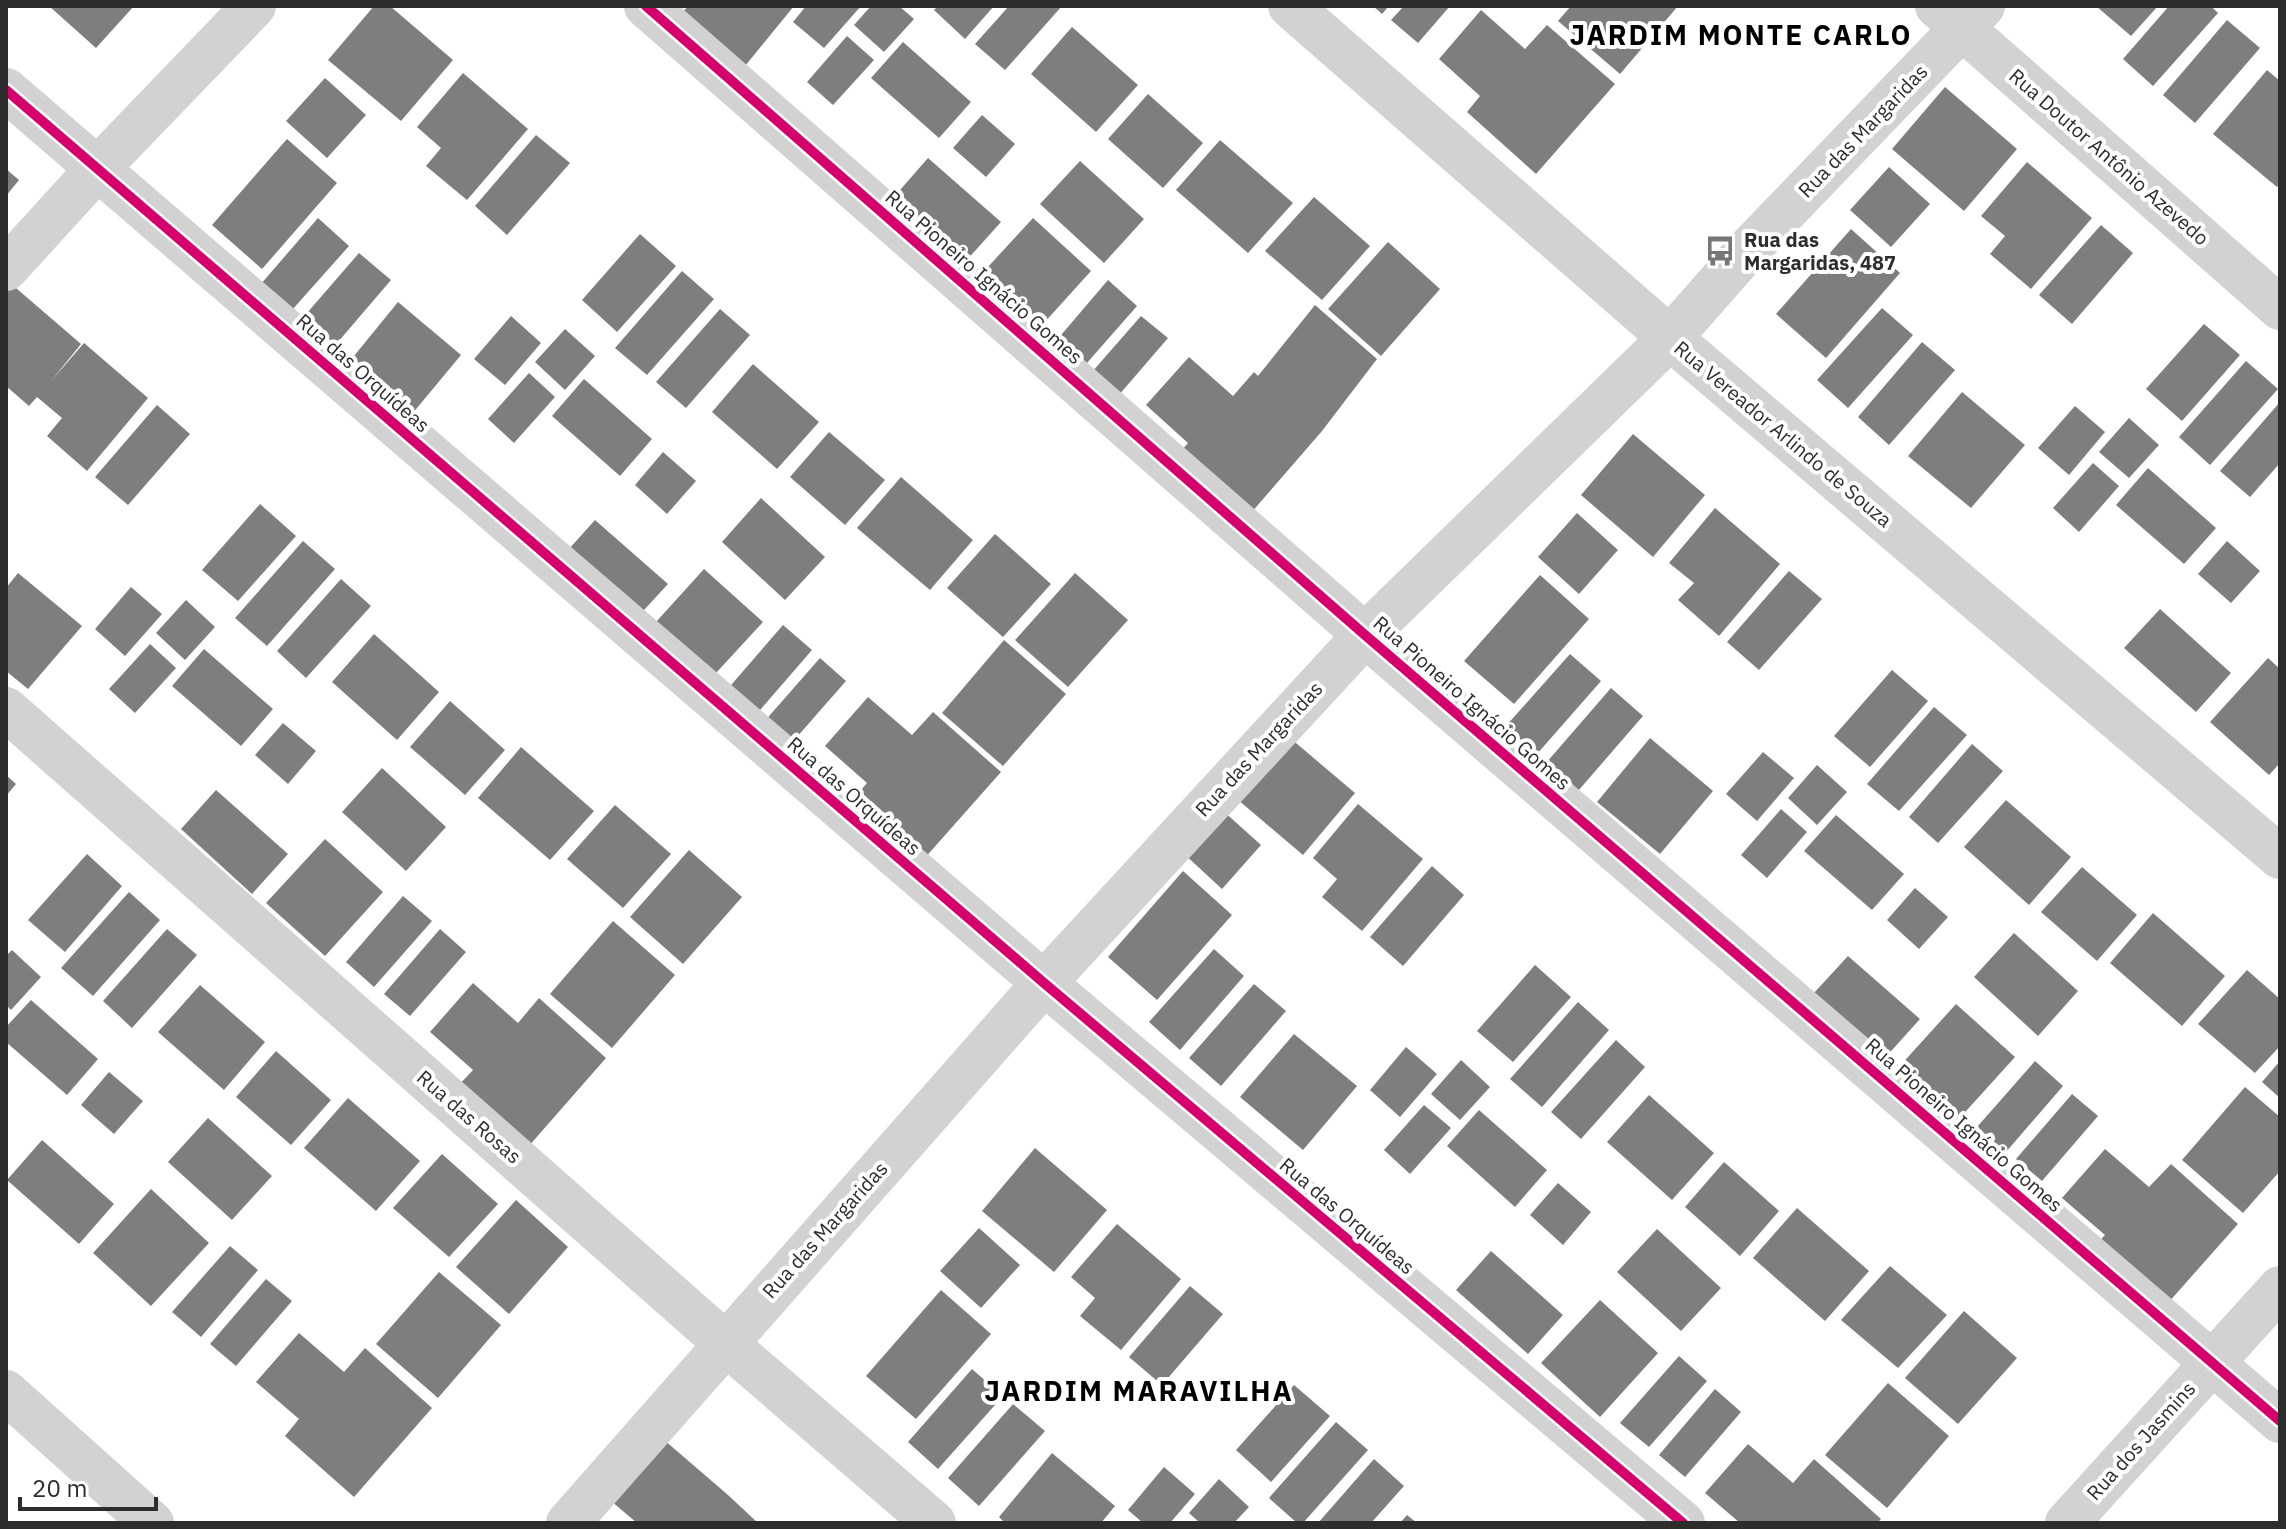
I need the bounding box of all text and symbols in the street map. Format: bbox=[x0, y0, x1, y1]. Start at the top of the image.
district label: JARDIM MONTE CARLO bbox=[1569, 16, 1913, 53]
street label: Rua das Margaridas bbox=[1792, 58, 1933, 203]
street label: Rua Doutor Antônio Azevedo bbox=[2004, 62, 2215, 251]
street label: Rua Pioneiro Ignácio Gomes bbox=[880, 183, 1089, 370]
place label: Rua das Margaridas, 487 bbox=[1744, 226, 1896, 276]
bus stop icon: Rua das Margaridas, 487 bbox=[1703, 234, 1737, 268]
street label: Rua das Orquídeas bbox=[291, 307, 436, 438]
street label: Rua Vereador Arlindo de Souza bbox=[1669, 334, 1898, 533]
street label: Rua Pioneiro Ignácio Gomes bbox=[1368, 609, 1577, 796]
street label: Rua das Margaridas bbox=[1189, 675, 1328, 822]
street label: Rua das Orquídeas bbox=[782, 730, 927, 861]
street label: Rua Pioneiro Ignácio Gomes bbox=[1860, 1031, 2069, 1218]
street label: Rua das Rosas bbox=[411, 1064, 527, 1170]
street label: Rua das Orquídeas bbox=[1274, 1151, 1421, 1280]
street label: Rua das Margaridas bbox=[756, 1155, 893, 1304]
district label: JARDIM MARAVILHA bbox=[984, 1372, 1294, 1409]
street label: Rua dos Jasmins bbox=[2080, 1376, 2201, 1506]
scale bar bbox=[20, 1461, 156, 1511]
text: 20 m bbox=[32, 1472, 87, 1504]

